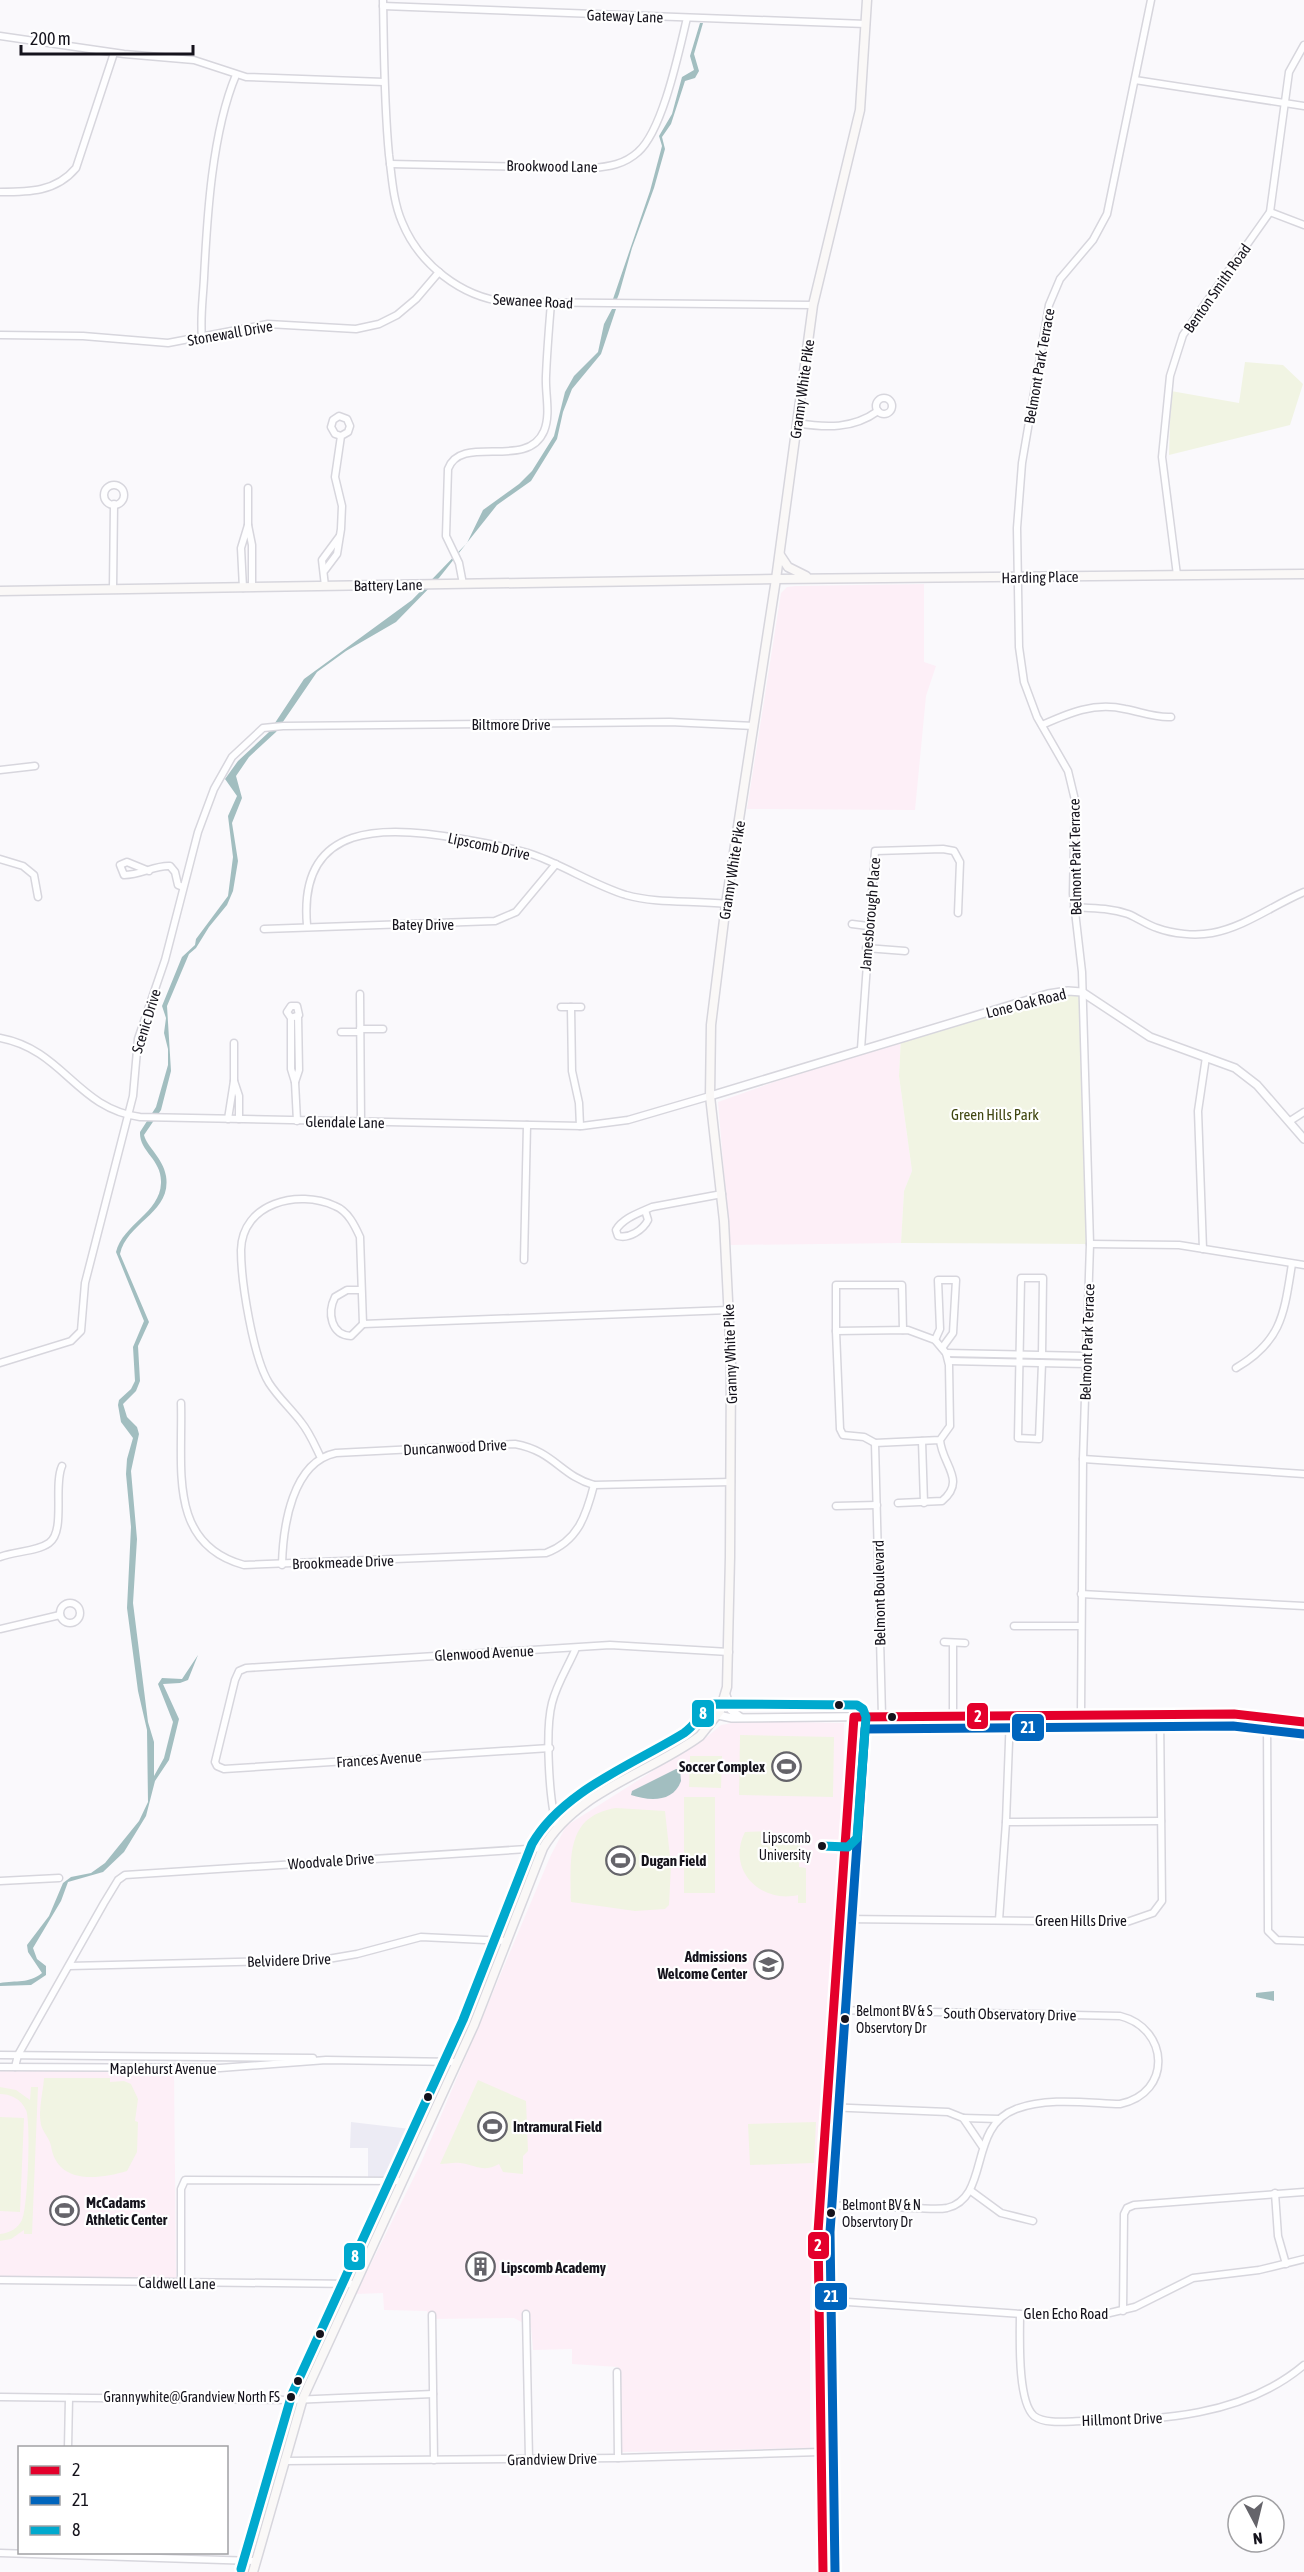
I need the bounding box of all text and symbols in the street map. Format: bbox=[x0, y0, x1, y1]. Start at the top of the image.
street label: Gateway Lane bbox=[586, 6, 664, 26]
scale bar bbox=[21, 18, 194, 56]
text: 200 m bbox=[30, 28, 71, 49]
street label: Brookwood Lane bbox=[506, 157, 598, 175]
street label: Benton Smith Road bbox=[1180, 240, 1254, 336]
street label: Sewanee Road bbox=[492, 290, 574, 312]
street label: Belmont Park Terrace bbox=[1020, 307, 1058, 425]
street label: Stonewall Drive bbox=[186, 317, 274, 349]
street label: Granny White Pike bbox=[787, 338, 817, 440]
street label: Harding Place bbox=[1001, 568, 1079, 586]
street label: Battery Lane bbox=[353, 576, 423, 594]
street label: Biltmore Drive bbox=[471, 716, 551, 733]
street label: Belmont Park Terrace bbox=[1065, 798, 1085, 916]
street label: Granny White Pike bbox=[716, 819, 748, 921]
street label: Lipscomb Drive bbox=[446, 829, 532, 863]
street label: Jamesborough Place bbox=[857, 856, 883, 972]
street label: Batey Drive bbox=[392, 916, 454, 933]
street label: Lone Oak Road bbox=[984, 985, 1068, 1021]
street label: Scenic Drive bbox=[128, 987, 164, 1055]
park label: Green Hills Park bbox=[951, 1106, 1039, 1123]
street label: Glendale Lane bbox=[305, 1113, 385, 1131]
street label: Belmont Park Terrace bbox=[1076, 1283, 1098, 1401]
street label: Granny White Pike bbox=[720, 1304, 740, 1404]
street label: Duncanwood Drive bbox=[403, 1436, 508, 1458]
street label: Belmont Boulevard bbox=[870, 1540, 888, 1646]
street label: Brookmeade Drive bbox=[292, 1552, 394, 1572]
street label: Glenwood Avenue bbox=[434, 1642, 534, 1664]
line badge: 8 bbox=[691, 1699, 715, 1728]
unlabelled marker bbox=[833, 1699, 845, 1711]
line badge: 2 bbox=[966, 1702, 989, 1730]
text: 8 bbox=[699, 1704, 707, 1722]
text: 2 bbox=[974, 1707, 982, 1725]
unlabelled marker bbox=[886, 1711, 898, 1723]
line badge: 21 bbox=[1011, 1713, 1045, 1742]
text: 21 bbox=[1020, 1718, 1036, 1736]
street label: Frances Avenue bbox=[336, 1748, 422, 1770]
sports icon: Soccer Complex bbox=[770, 1750, 802, 1782]
place label: Soccer Complex bbox=[679, 1758, 765, 1775]
place label: Lipscomb University bbox=[759, 1830, 811, 1863]
marker: Lipscomb University bbox=[816, 1840, 828, 1852]
sports icon: Dugan Field bbox=[604, 1844, 636, 1876]
street label: Woodvale Drive bbox=[287, 1849, 375, 1872]
place label: Dugan Field bbox=[641, 1852, 706, 1869]
street label: Green Hills Drive bbox=[1035, 1912, 1127, 1929]
place label: Admissions Welcome Center bbox=[656, 1948, 748, 1982]
school or university icon: Admissions Welcome Center bbox=[752, 1949, 784, 1981]
street label: Belvidere Drive bbox=[247, 1950, 331, 1970]
place label: Belmont BV & S Observtory Dr bbox=[856, 2003, 933, 2036]
street label: South Observatory Drive bbox=[944, 2004, 1077, 2024]
marker: Belmont BV & S Observtory Dr bbox=[839, 2013, 851, 2025]
street label: Maplehurst Avenue bbox=[110, 2060, 217, 2077]
unlabelled marker bbox=[422, 2091, 434, 2103]
sports icon: Intramural Field bbox=[476, 2110, 508, 2142]
place label: Intramural Field bbox=[513, 2118, 602, 2135]
place label: McCadams Athletic Center bbox=[85, 2194, 168, 2228]
sports icon: McCadams Athletic Center bbox=[49, 2195, 81, 2227]
place label: Belmont BV & N Observtory Dr bbox=[842, 2197, 921, 2230]
marker: Belmont BV & N Observtory Dr bbox=[825, 2207, 837, 2219]
line badge: 2 bbox=[807, 2231, 830, 2260]
text: 2 bbox=[814, 2236, 822, 2254]
line badge: 8 bbox=[343, 2242, 366, 2271]
text: 8 bbox=[351, 2247, 359, 2265]
building icon: Lipscomb Academy bbox=[464, 2251, 496, 2283]
place label: Lipscomb Academy bbox=[501, 2259, 607, 2276]
street label: Caldwell Lane bbox=[138, 2274, 216, 2292]
line badge: 21 bbox=[814, 2282, 848, 2311]
text: 21 bbox=[823, 2287, 839, 2305]
street label: Glen Echo Road bbox=[1024, 2305, 1108, 2322]
unlabelled marker bbox=[314, 2328, 326, 2340]
unlabelled marker bbox=[292, 2375, 304, 2387]
place label: Grannywhite@Grandview North FS bbox=[104, 2389, 280, 2405]
marker: Grannywhite@Grandview North FS bbox=[285, 2391, 297, 2403]
street label: Hillmont Drive bbox=[1081, 2409, 1163, 2429]
legend bbox=[18, 2446, 228, 2554]
street label: Grandview Drive bbox=[507, 2450, 597, 2468]
text: 2 bbox=[72, 2459, 80, 2480]
text: 21 bbox=[72, 2489, 89, 2510]
north arrow bbox=[1226, 2494, 1286, 2554]
text: 8 bbox=[72, 2519, 80, 2540]
text: N bbox=[1252, 2529, 1264, 2548]

